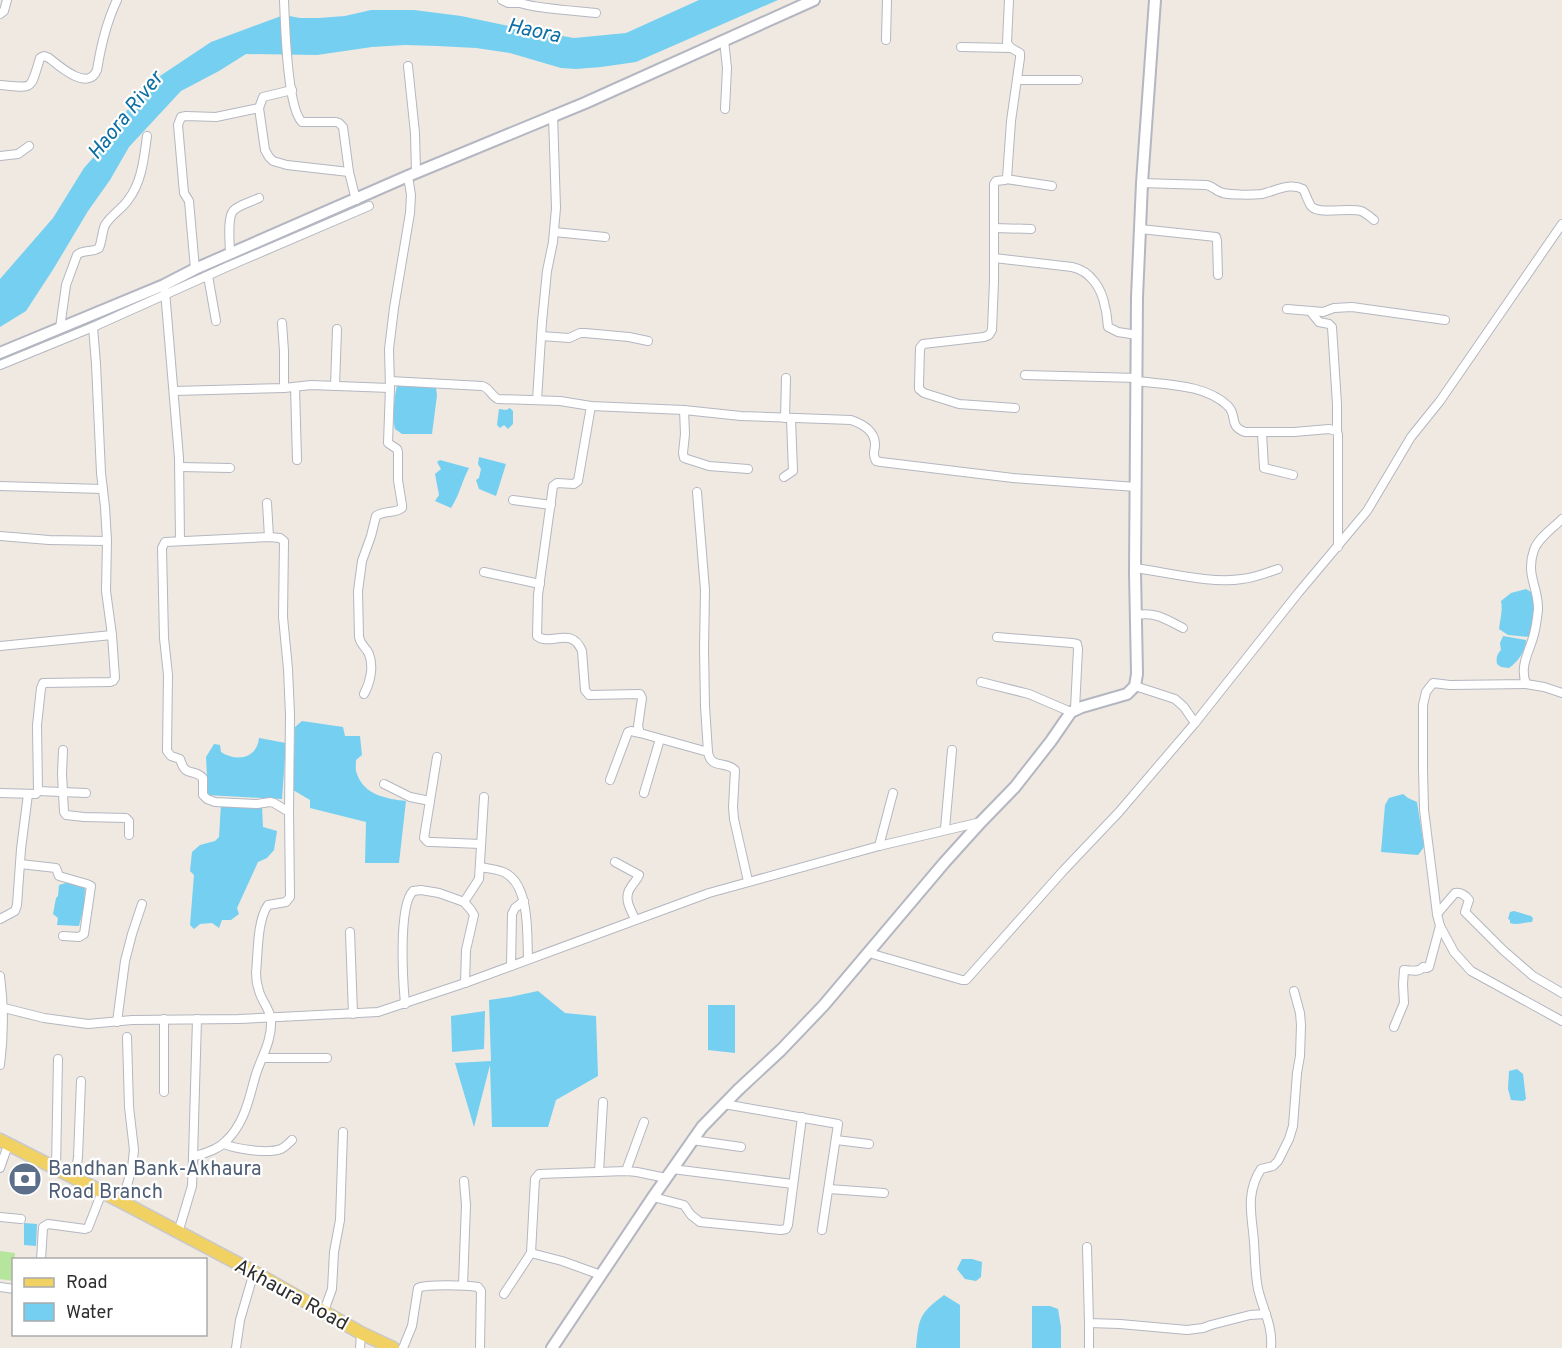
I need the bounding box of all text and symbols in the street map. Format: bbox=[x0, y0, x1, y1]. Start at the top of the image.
water label: Haora bbox=[505, 13, 563, 50]
water label: Haora River bbox=[82, 65, 171, 166]
place label: Bandhan Bank-Akhaura Road Branch bbox=[48, 1157, 262, 1206]
bank icon: Bandhan Bank-Akhaura Road Branch bbox=[7, 1161, 43, 1197]
street label: Akhaura Road bbox=[229, 1254, 353, 1338]
legend bbox=[12, 1258, 207, 1336]
text: Road bbox=[66, 1272, 108, 1295]
text: Water bbox=[66, 1302, 113, 1325]

